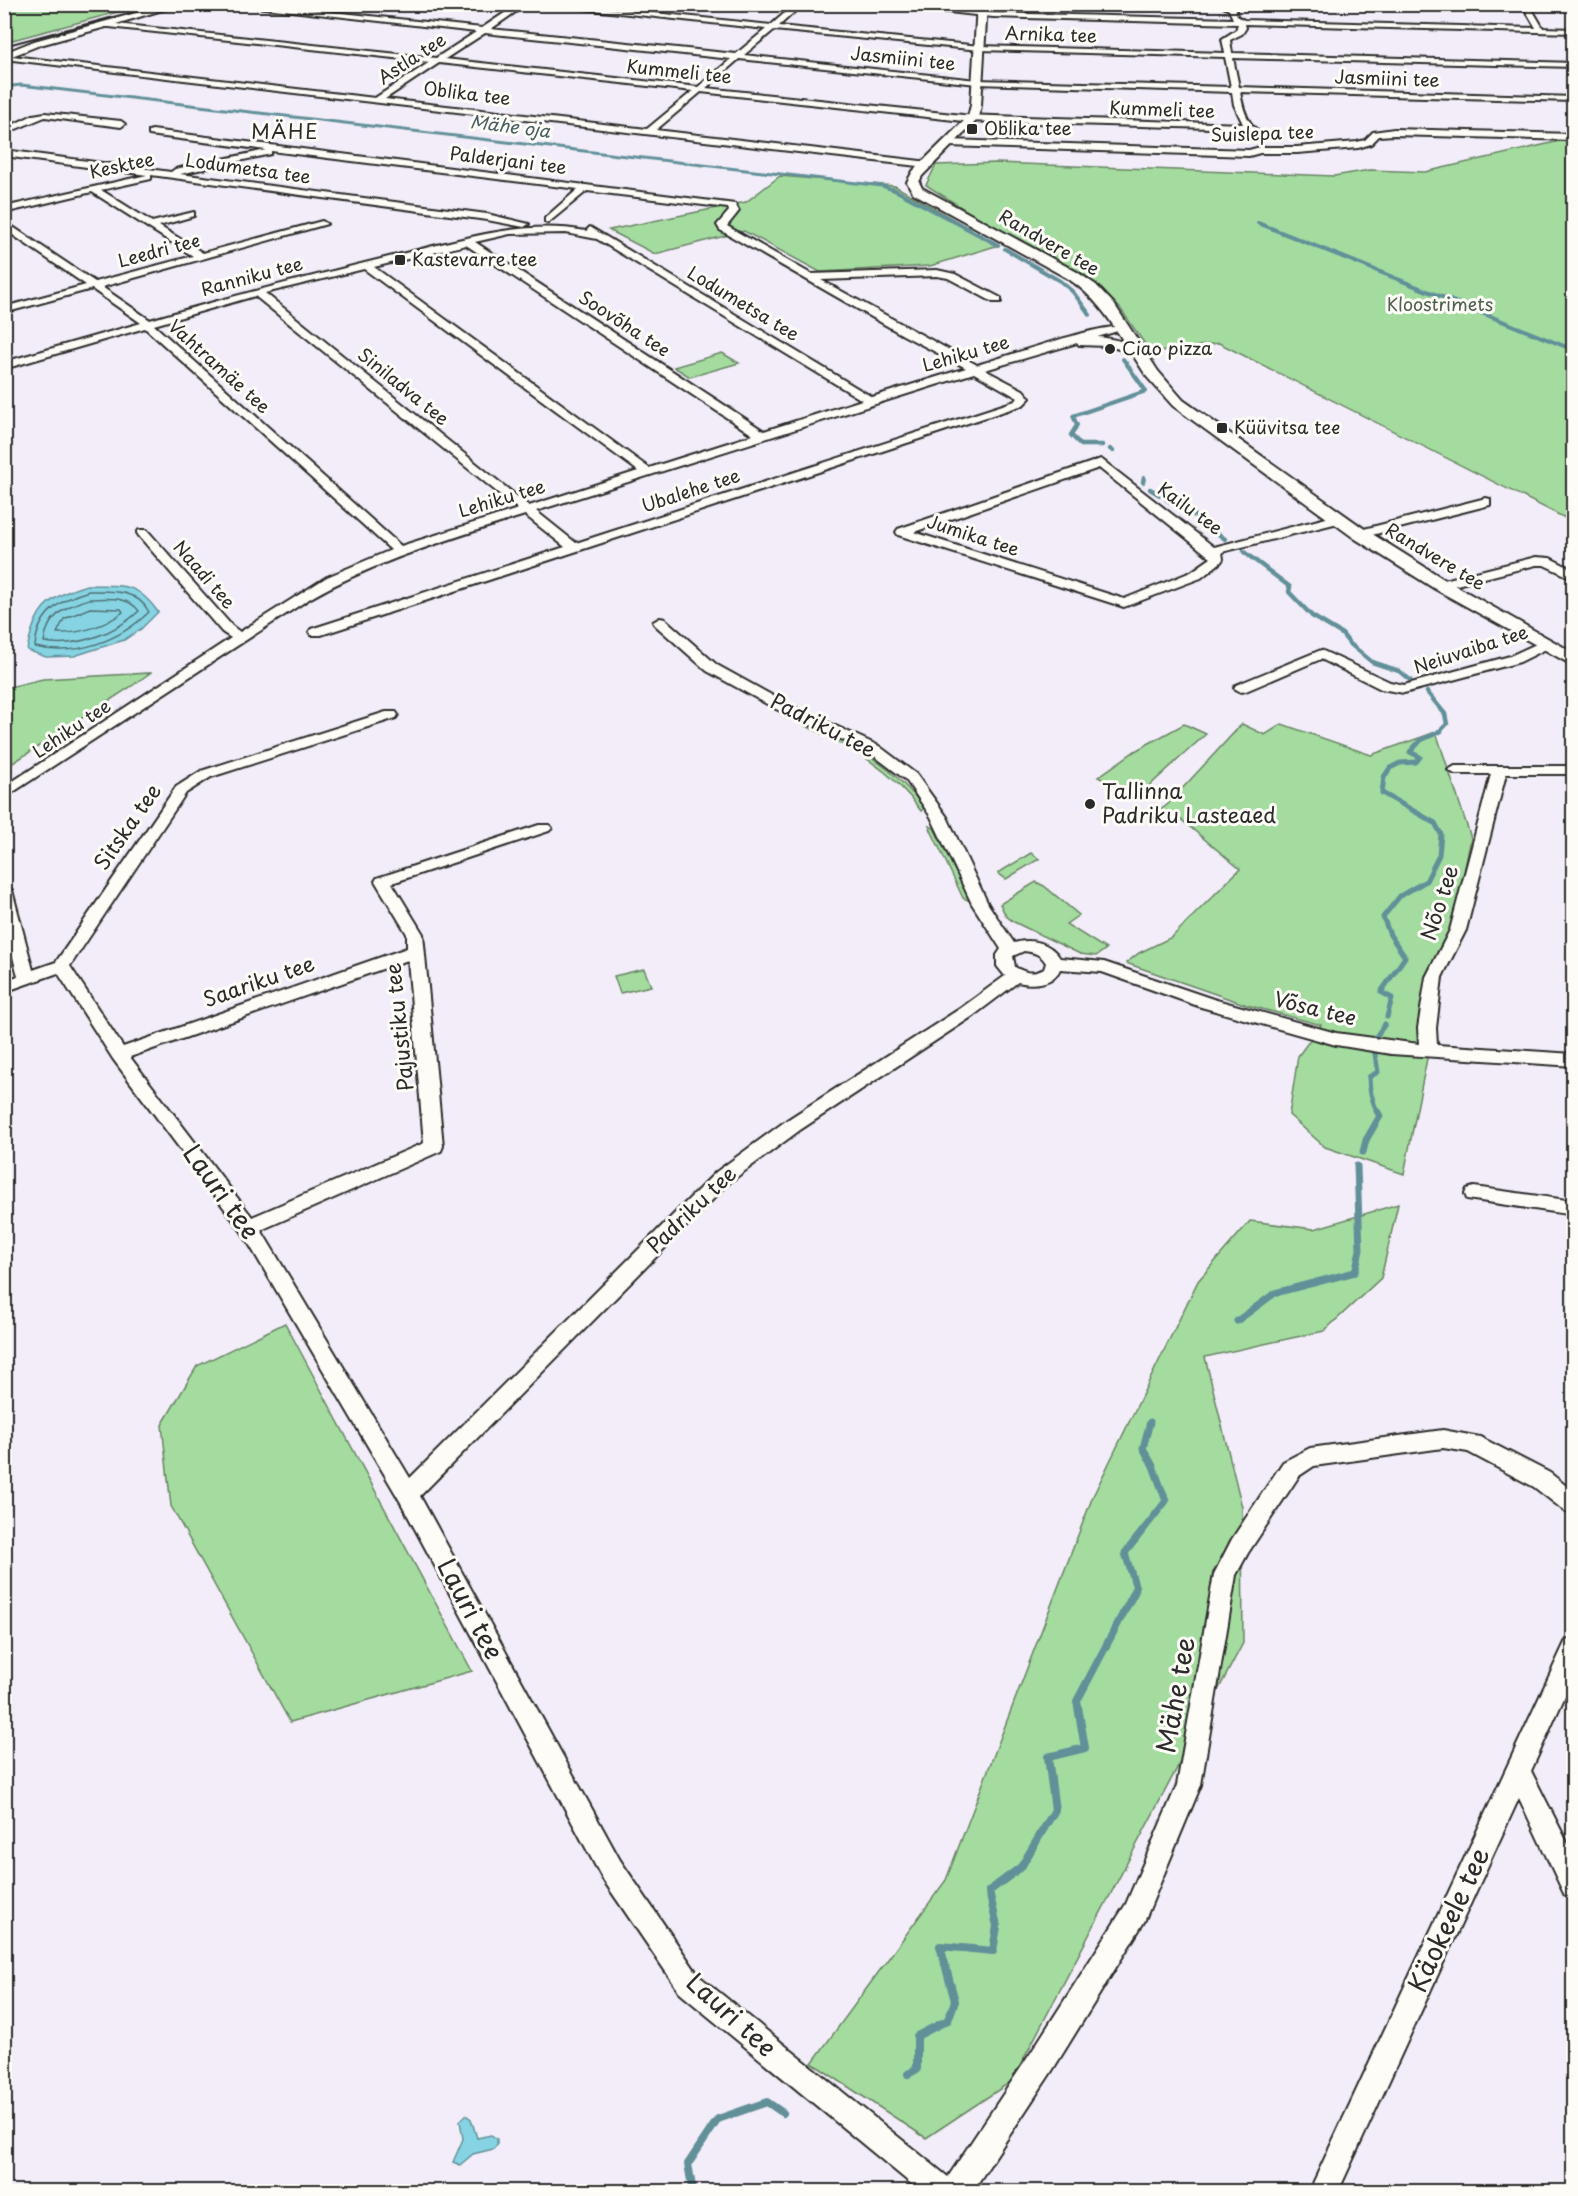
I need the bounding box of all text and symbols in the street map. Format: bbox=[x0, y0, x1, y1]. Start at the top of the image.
street label: Arnika tee bbox=[1005, 18, 1097, 49]
street label: Astla tee bbox=[371, 25, 451, 90]
street label: Jasmiini tee bbox=[849, 39, 957, 76]
street label: Kummeli tee bbox=[625, 52, 733, 89]
street label: Jasmiini tee bbox=[1334, 62, 1440, 93]
street label: Oblika tee bbox=[422, 74, 512, 111]
street label: Kummeli tee bbox=[1109, 93, 1215, 124]
water label: Mähe oja bbox=[469, 107, 552, 144]
place label: Oblika tee bbox=[984, 114, 1072, 141]
district label: MÄHE bbox=[251, 116, 319, 146]
street label: Suislepa tee bbox=[1210, 117, 1314, 148]
marker: Oblika tee bbox=[965, 122, 979, 136]
street label: Palderjani tee bbox=[448, 139, 568, 180]
street label: Kesktee bbox=[87, 145, 157, 185]
street label: Lodumetsa tee bbox=[184, 145, 313, 190]
street label: Randvere tee bbox=[994, 202, 1105, 281]
street label: Leedri tee bbox=[115, 226, 203, 273]
place label: Kastevarre tee bbox=[412, 245, 537, 272]
street label: Ranniku tee bbox=[198, 249, 305, 302]
marker: Kastevarre tee bbox=[393, 253, 407, 267]
street label: Lodumetsa tee bbox=[683, 259, 805, 347]
street label: Soovõha tee bbox=[574, 283, 676, 362]
park label: Kloostrimets bbox=[1387, 290, 1493, 317]
street label: Vahtramäe tee bbox=[163, 313, 277, 419]
street label: Lehiku tee bbox=[919, 327, 1012, 378]
place label: Ciao pizza bbox=[1122, 334, 1213, 361]
street label: Siniladva tee bbox=[352, 340, 456, 431]
marker: Ciao pizza bbox=[1103, 342, 1117, 356]
place label: Küüvitsa tee bbox=[1234, 413, 1340, 440]
marker: Küüvitsa tee bbox=[1215, 421, 1229, 435]
street label: Ubalehe tee bbox=[638, 461, 743, 518]
street label: Lehiku tee bbox=[455, 472, 548, 524]
street label: Kailu tee bbox=[1153, 475, 1229, 541]
street label: Jumika tee bbox=[924, 507, 1023, 562]
street label: Randvere tee bbox=[1381, 515, 1491, 596]
street label: Naadi tee bbox=[168, 534, 243, 614]
street label: Neiuvaiba tee bbox=[1410, 617, 1531, 680]
street label: Padriku tee bbox=[766, 684, 882, 764]
street label: Lehiku tee bbox=[27, 692, 116, 764]
place label: Tallinna Padriku Lasteaed bbox=[1102, 774, 1276, 830]
street label: Sitska tee bbox=[85, 776, 168, 876]
marker: Tallinna Padriku Lasteaed bbox=[1083, 797, 1097, 811]
street label: Nõo tee bbox=[1411, 860, 1465, 944]
street label: Saariku tee bbox=[198, 946, 318, 1014]
street label: Pajustiku tee bbox=[375, 961, 421, 1093]
street label: Võsa tee bbox=[1271, 981, 1360, 1033]
street label: Lauri tee bbox=[174, 1135, 270, 1247]
street label: Padriku tee bbox=[638, 1157, 743, 1260]
street label: Lauri tee bbox=[428, 1551, 514, 1666]
street label: Mähe tee bbox=[1145, 1634, 1204, 1756]
street label: Käokeele tee bbox=[1397, 1840, 1498, 1998]
street label: Lauri tee bbox=[678, 1963, 786, 2065]

